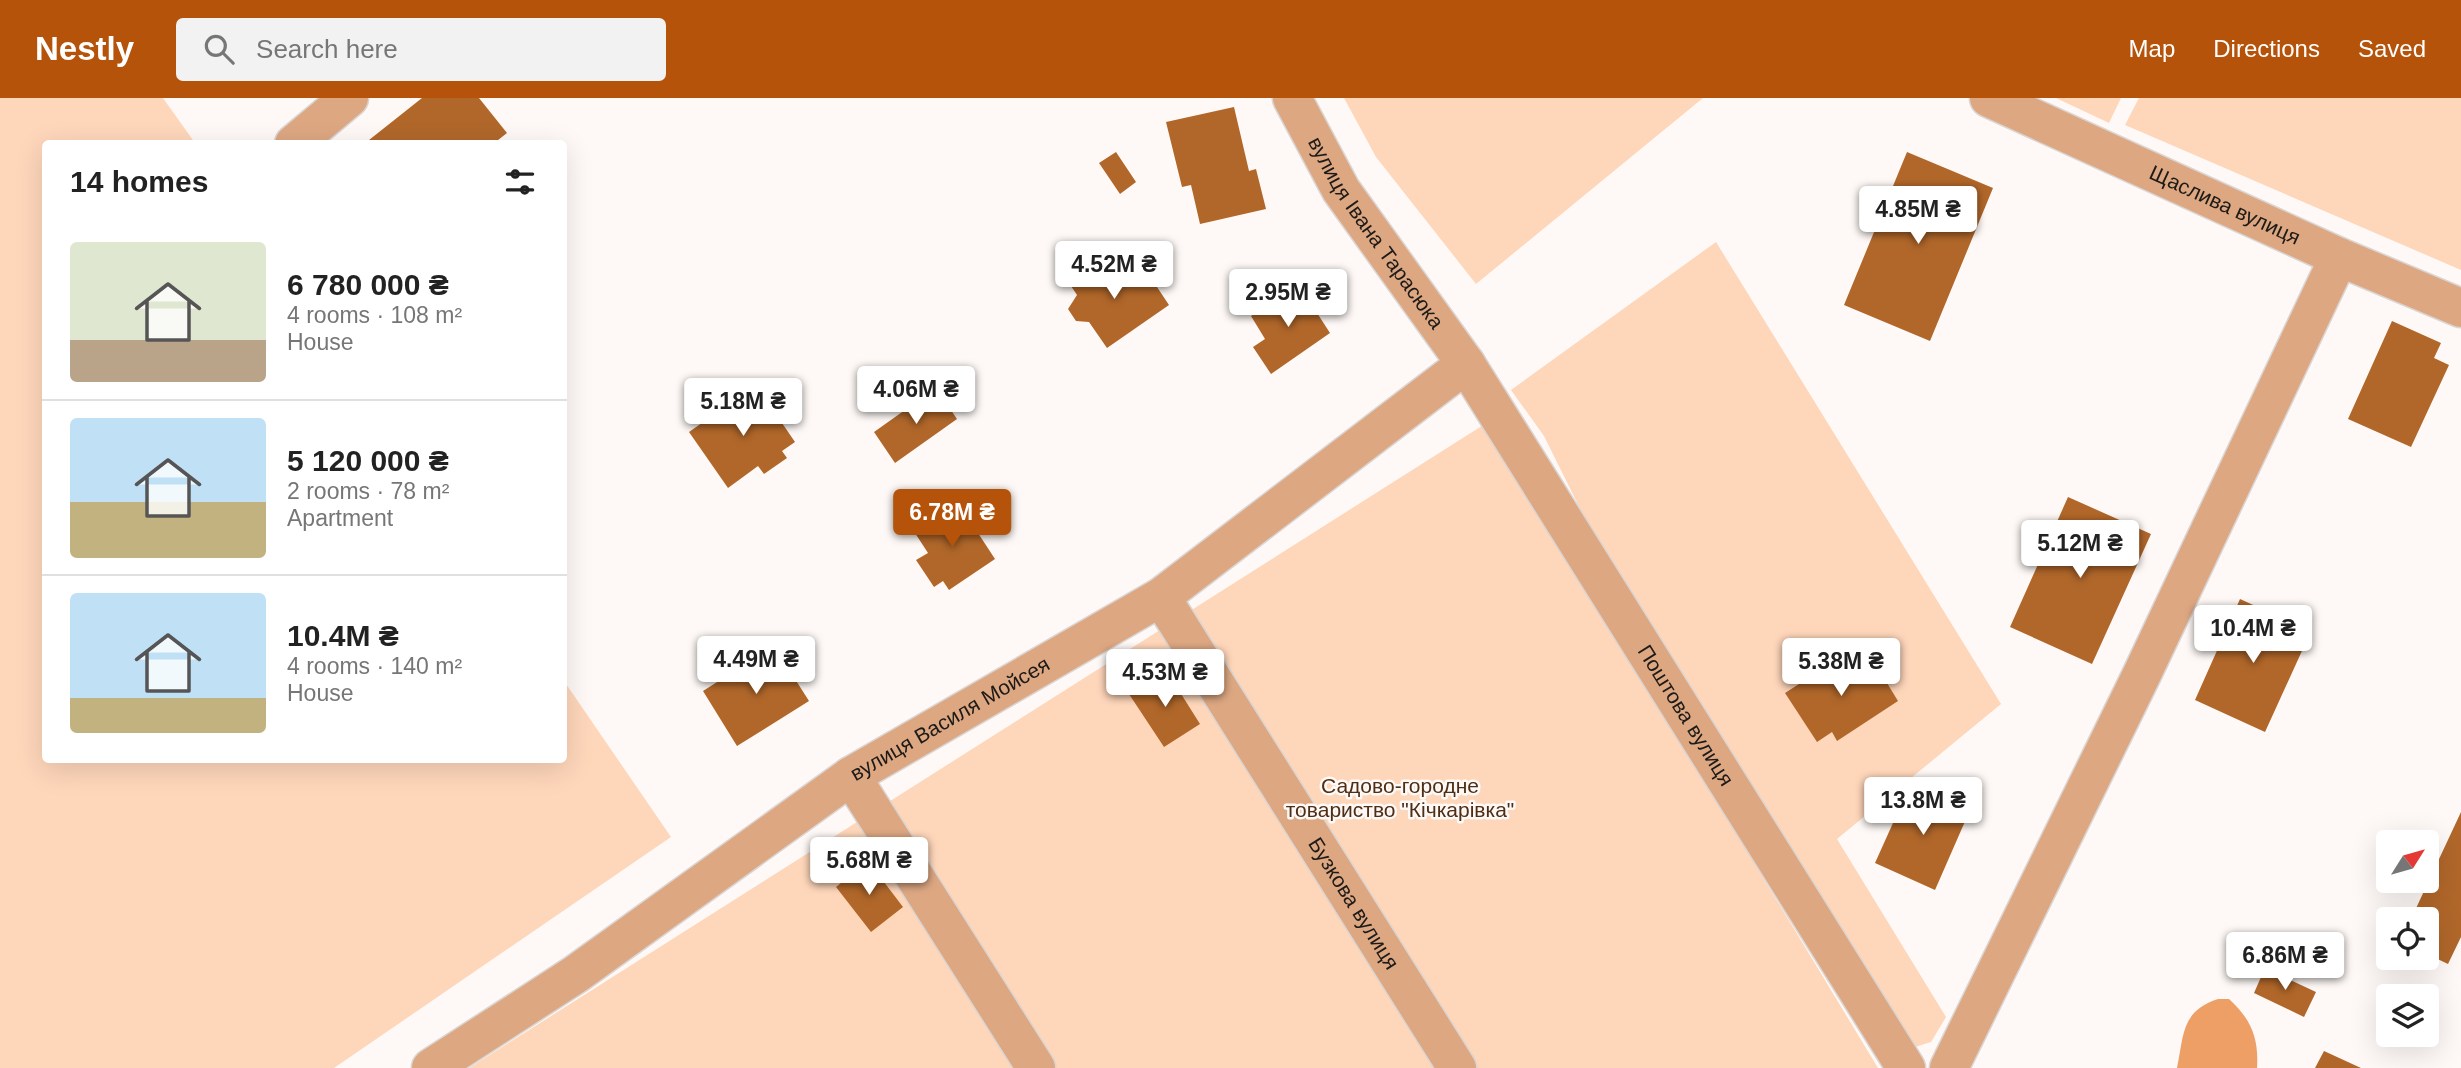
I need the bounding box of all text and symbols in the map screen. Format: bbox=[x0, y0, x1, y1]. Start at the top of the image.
search box bbox=[176, 18, 666, 81]
text: Nestly bbox=[35, 30, 134, 67]
icon: search bbox=[200, 30, 238, 68]
text: Search here bbox=[256, 34, 398, 64]
text: Map bbox=[2129, 35, 2175, 62]
text: Directions bbox=[2213, 35, 2320, 62]
text: Saved bbox=[2358, 35, 2426, 62]
street label: вулиця Івана Тарасюка bbox=[1304, 133, 1449, 333]
street label: Щаслива вулиця bbox=[2146, 161, 2304, 249]
icon: filters bbox=[501, 163, 539, 201]
text: 14 homes bbox=[70, 165, 208, 198]
pin: 4.85M ₴ bbox=[1853, 186, 1983, 246]
text: 4.85M ₴ bbox=[1875, 196, 1961, 222]
pin: 4.52M ₴ bbox=[1049, 242, 1179, 301]
text: 4.52M ₴ bbox=[1071, 251, 1157, 277]
text: 6 780 000 ₴ bbox=[287, 268, 449, 301]
icon: home bbox=[126, 270, 210, 354]
pin: 2.95M ₴ bbox=[1223, 270, 1353, 329]
text: 2.95M ₴ bbox=[1245, 279, 1331, 305]
text: 4 rooms · 108 m² bbox=[287, 302, 462, 328]
text: House bbox=[287, 329, 353, 355]
pin: 4.06M ₴ bbox=[851, 366, 981, 426]
text: 4.06M ₴ bbox=[873, 376, 959, 402]
pin: 5.18M ₴ bbox=[678, 378, 808, 438]
text: 5.18M ₴ bbox=[700, 388, 786, 414]
text: 5 120 000 ₴ bbox=[287, 444, 449, 477]
icon: home bbox=[126, 446, 210, 530]
text: 2 rooms · 78 m² bbox=[287, 478, 449, 504]
pin: 6.78M ₴ bbox=[887, 490, 1017, 549]
text: 6.78M ₴ bbox=[909, 499, 995, 525]
text: Apartment bbox=[287, 505, 393, 531]
pin: 5.12M ₴ bbox=[2015, 520, 2145, 580]
text: 5.12M ₴ bbox=[2037, 530, 2123, 556]
pin: 10.4M ₴ bbox=[2188, 606, 2318, 665]
text: 10.4M ₴ bbox=[2210, 615, 2296, 641]
text: 10.4M ₴ bbox=[287, 619, 399, 652]
icon: home bbox=[126, 621, 210, 705]
pin: 4.49M ₴ bbox=[691, 636, 821, 696]
pin: 5.38M ₴ bbox=[1776, 638, 1906, 698]
street label: Поштова вулиця bbox=[1634, 641, 1739, 790]
text: 4.49M ₴ bbox=[713, 646, 799, 672]
text: 5.38M ₴ bbox=[1798, 648, 1884, 674]
pin: 4.53M ₴ bbox=[1100, 650, 1230, 709]
street label: вулиця Василя Мойсея bbox=[846, 652, 1053, 785]
text: 4 rooms · 140 m² bbox=[287, 653, 462, 679]
text: 4.53M ₴ bbox=[1122, 659, 1208, 685]
text: House bbox=[287, 680, 353, 706]
park label: Садово-городне товариство "Кічкарівка" bbox=[1286, 774, 1514, 821]
pin: 13.8M ₴ bbox=[1858, 778, 1988, 837]
text: 13.8M ₴ bbox=[1880, 787, 1966, 813]
north arrow bbox=[2376, 830, 2440, 892]
map controls bbox=[2376, 830, 2439, 1047]
street label: Бузкова вулиця bbox=[1304, 833, 1404, 973]
pin: 5.68M ₴ bbox=[804, 838, 934, 897]
text: 5.68M ₴ bbox=[826, 847, 912, 873]
button: locate bbox=[2376, 907, 2439, 970]
pin: 6.86M ₴ bbox=[2220, 932, 2350, 992]
text: 6.86M ₴ bbox=[2242, 942, 2328, 968]
button: layers bbox=[2376, 984, 2439, 1047]

